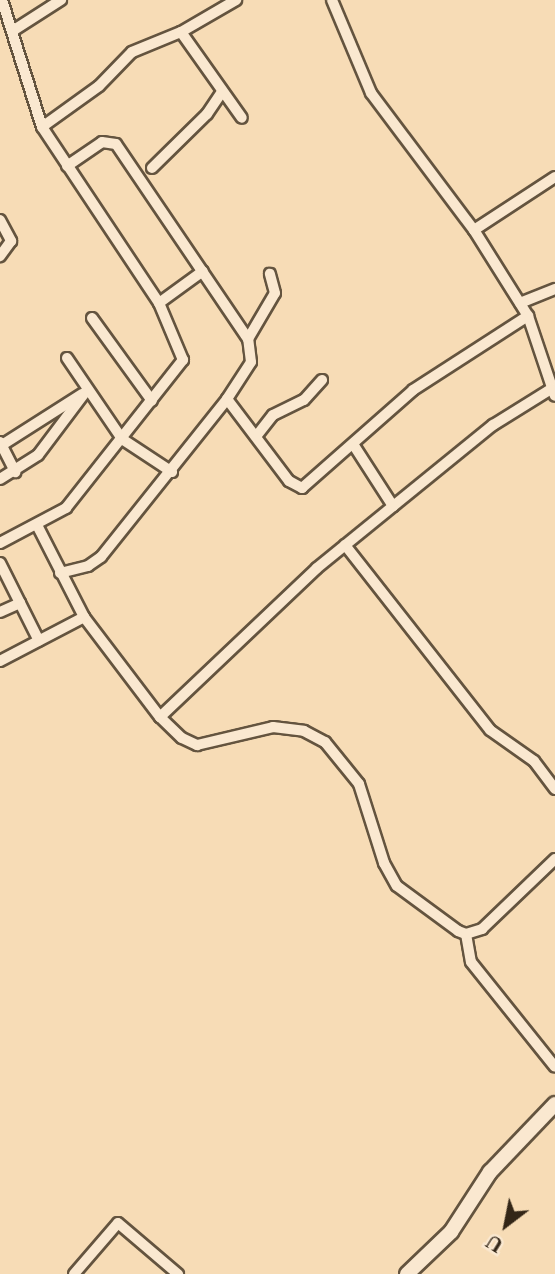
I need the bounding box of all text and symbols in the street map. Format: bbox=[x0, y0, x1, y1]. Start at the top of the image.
north arrow bbox=[471, 1190, 541, 1260]
text: U bbox=[482, 1229, 507, 1257]

